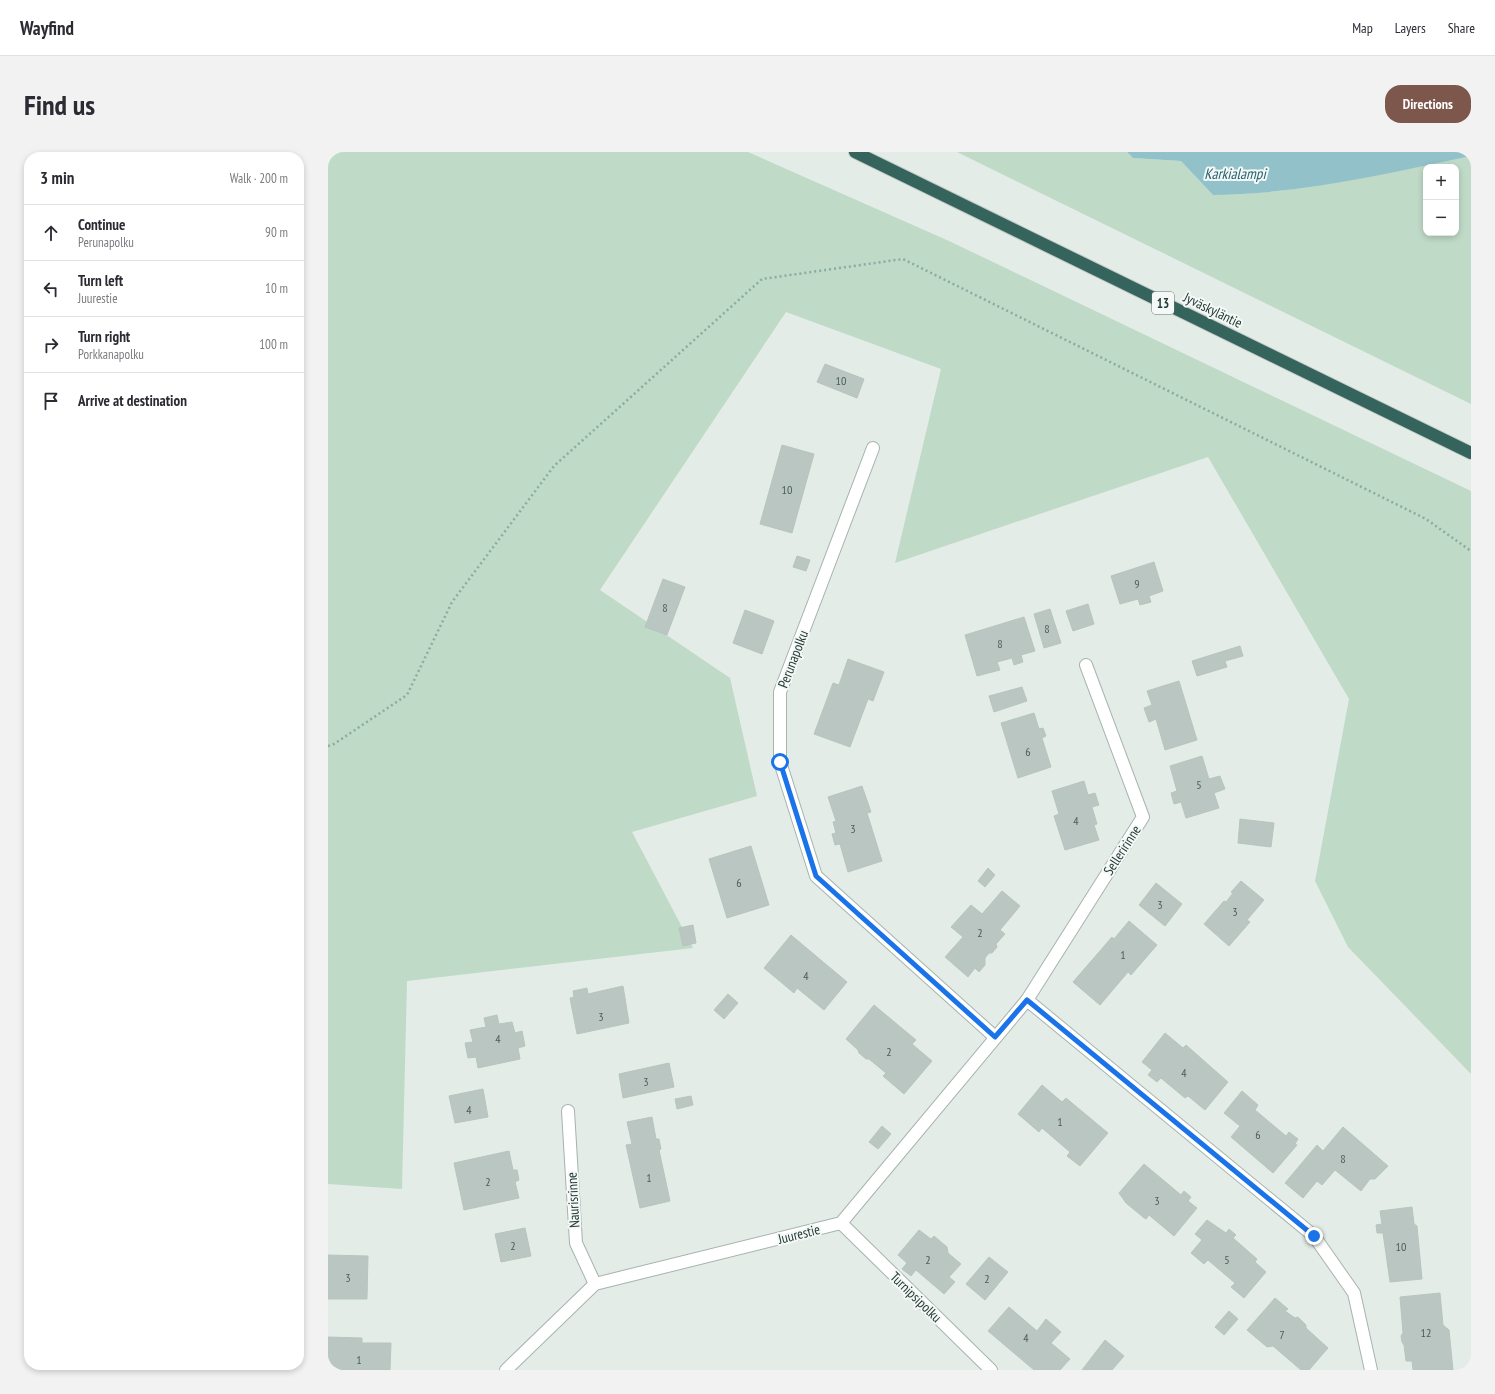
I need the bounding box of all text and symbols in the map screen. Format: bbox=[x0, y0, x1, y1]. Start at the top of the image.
text: Wayfind bbox=[20, 16, 74, 40]
text: Map bbox=[1352, 19, 1373, 37]
text: Layers bbox=[1395, 19, 1426, 37]
text: Share bbox=[1448, 19, 1475, 37]
button: Directions bbox=[1385, 85, 1471, 123]
text: Find us bbox=[24, 86, 95, 123]
water label: Karkialampi bbox=[1204, 164, 1267, 183]
map controls bbox=[1423, 164, 1459, 236]
button: + bbox=[1423, 164, 1459, 200]
text: 3 min bbox=[40, 167, 74, 189]
text: Walk · 200 m bbox=[230, 170, 288, 187]
button: − bbox=[1423, 200, 1459, 236]
text: Continue bbox=[78, 215, 125, 234]
icon: ahead bbox=[40, 222, 62, 244]
text: 90 m bbox=[265, 224, 288, 241]
text: Perunapolku bbox=[78, 234, 134, 251]
text: Turn left bbox=[78, 271, 123, 290]
icon: left bbox=[40, 278, 62, 300]
text: 10 m bbox=[265, 280, 288, 297]
street label: Jyväskyläntie bbox=[1180, 288, 1245, 332]
text: Juurestie bbox=[78, 290, 118, 307]
road number: 13 bbox=[1152, 292, 1174, 314]
text: Turn right bbox=[78, 327, 130, 346]
icon: right bbox=[40, 334, 62, 356]
text: 100 m bbox=[259, 336, 288, 353]
text: Porkkanapolku bbox=[78, 346, 144, 363]
house number: 10 bbox=[836, 373, 846, 388]
icon: arrive bbox=[40, 390, 62, 412]
text: Arrive at destination bbox=[78, 391, 187, 410]
house number: 10 bbox=[782, 482, 792, 497]
house number: 9 bbox=[1134, 576, 1140, 591]
house number: 8 bbox=[662, 600, 668, 615]
house number: 8 bbox=[1044, 621, 1050, 636]
street label: Perunapolku bbox=[774, 628, 812, 690]
house number: 8 bbox=[997, 636, 1003, 651]
house number: 6 bbox=[1025, 744, 1031, 759]
route start bbox=[771, 753, 789, 771]
house number: 5 bbox=[1196, 777, 1202, 792]
house number: 4 bbox=[1073, 813, 1079, 828]
house number: 3 bbox=[850, 821, 856, 836]
street label: Selleririnne bbox=[1099, 821, 1145, 878]
house number: 6 bbox=[736, 875, 742, 890]
house number: 3 bbox=[1157, 897, 1163, 912]
house number: 3 bbox=[1232, 904, 1238, 919]
house number: 2 bbox=[977, 925, 983, 940]
house number: 1 bbox=[1120, 947, 1126, 962]
house number: 4 bbox=[803, 968, 809, 983]
house number: 3 bbox=[598, 1009, 604, 1024]
house number: 4 bbox=[495, 1031, 501, 1046]
house number: 2 bbox=[886, 1044, 892, 1059]
house number: 4 bbox=[1181, 1065, 1187, 1080]
house number: 3 bbox=[643, 1074, 649, 1089]
house number: 4 bbox=[466, 1102, 472, 1117]
house number: 1 bbox=[1057, 1114, 1063, 1129]
house number: 6 bbox=[1255, 1127, 1261, 1142]
house number: 8 bbox=[1340, 1151, 1346, 1166]
house number: 1 bbox=[646, 1170, 652, 1185]
street label: Naurisrinne bbox=[563, 1171, 583, 1228]
house number: 2 bbox=[485, 1174, 491, 1189]
house number: 3 bbox=[1154, 1193, 1160, 1208]
street label: Juurestie bbox=[775, 1220, 822, 1248]
route end bbox=[1305, 1227, 1323, 1245]
house number: 2 bbox=[510, 1238, 516, 1253]
house number: 10 bbox=[1396, 1239, 1406, 1254]
house number: 2 bbox=[925, 1252, 931, 1267]
house number: 5 bbox=[1224, 1252, 1230, 1267]
street label: Turnipsipolku bbox=[886, 1268, 946, 1326]
house number: 3 bbox=[345, 1270, 351, 1285]
house number: 2 bbox=[984, 1271, 990, 1286]
house number: 12 bbox=[1421, 1325, 1431, 1340]
house number: 7 bbox=[1279, 1327, 1285, 1342]
house number: 4 bbox=[1023, 1330, 1029, 1345]
house number: 1 bbox=[356, 1352, 362, 1367]

